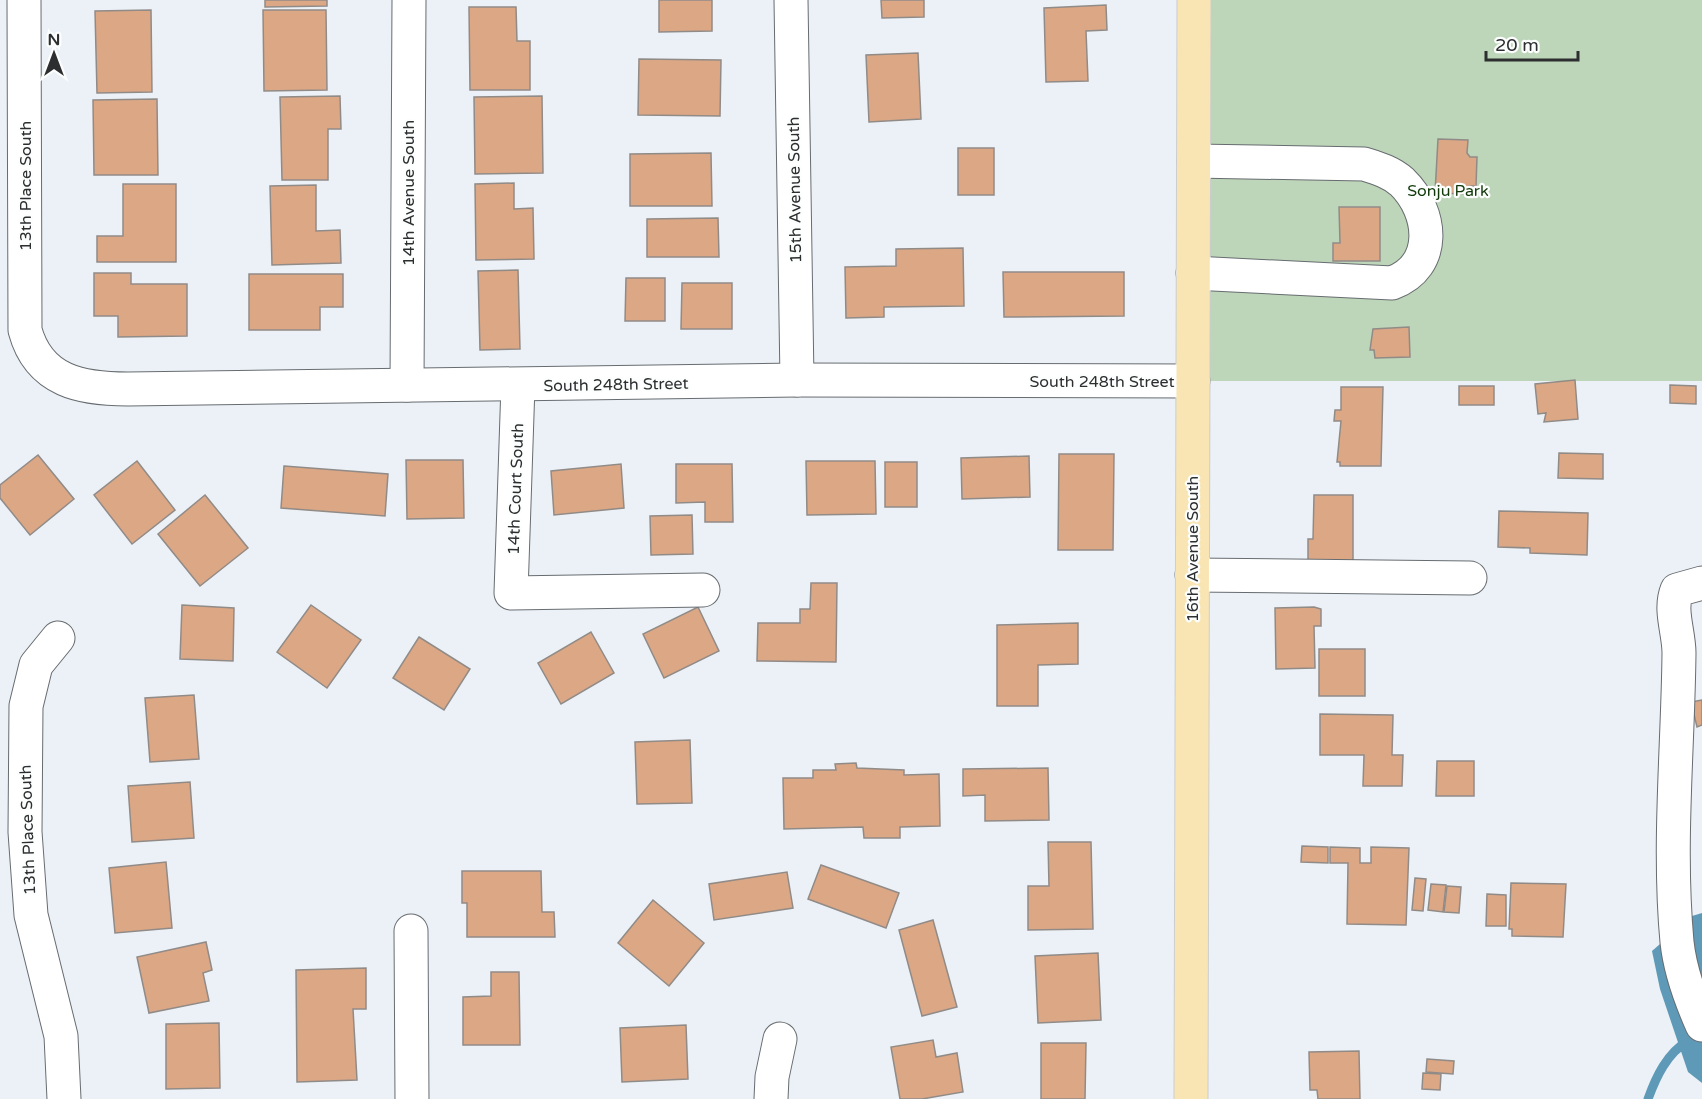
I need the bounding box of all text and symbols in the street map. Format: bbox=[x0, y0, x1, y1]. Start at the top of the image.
north arrow bbox=[24, 24, 84, 84]
scale bar bbox=[1486, 24, 1578, 62]
text: N bbox=[48, 30, 60, 50]
text: 20 m bbox=[1495, 34, 1539, 56]
street label: 15th Avenue South bbox=[784, 116, 806, 264]
street label: 14th Avenue South bbox=[399, 120, 419, 266]
street label: 13th Place South bbox=[16, 121, 36, 251]
park label: Sonju Park bbox=[1407, 181, 1489, 201]
street label: South 248th Street bbox=[1029, 372, 1175, 392]
street label: South 248th Street bbox=[543, 374, 689, 396]
street label: 14th Court South bbox=[504, 423, 528, 555]
street label: 16th Avenue South bbox=[1183, 476, 1203, 622]
street label: 13th Place South bbox=[16, 764, 40, 896]

